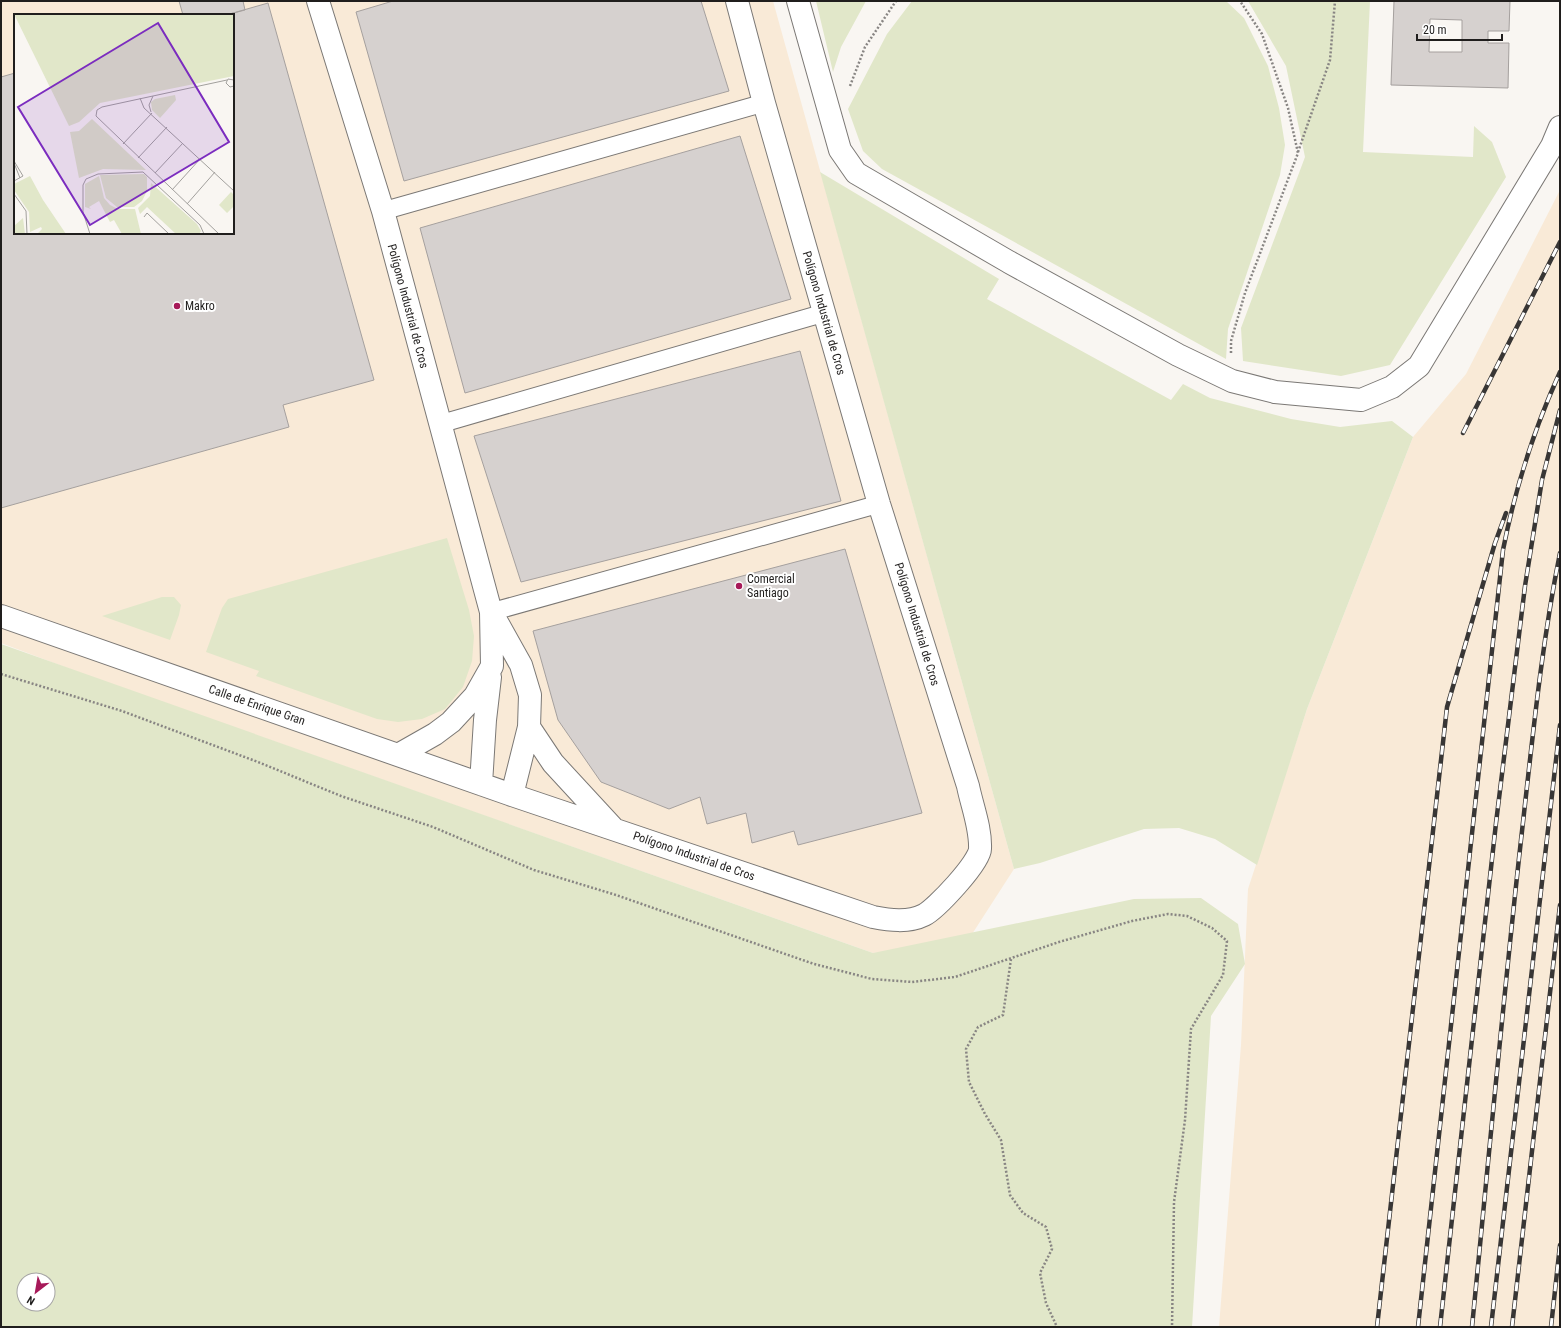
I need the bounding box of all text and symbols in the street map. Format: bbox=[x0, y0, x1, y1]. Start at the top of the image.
inset map bbox=[14, 14, 234, 234]
scale bar bbox=[1417, 16, 1502, 42]
text: 20 m bbox=[1423, 23, 1447, 37]
street label: Polígono Industrial de Cros bbox=[385, 242, 431, 370]
street label: Polígono Industrial de Cros bbox=[800, 249, 848, 377]
place label: Makro bbox=[185, 299, 215, 313]
marker: Makro bbox=[172, 301, 182, 311]
street label: Polígono Industrial de Cros bbox=[892, 561, 942, 687]
place label: Comercial Santiago bbox=[747, 572, 795, 600]
marker: Comercial Santiago bbox=[734, 581, 744, 591]
street label: Calle de Enrique Gran bbox=[207, 682, 307, 728]
street label: Polígono Industrial de Cros bbox=[631, 829, 757, 883]
north arrow bbox=[16, 1272, 56, 1312]
text: N bbox=[25, 1293, 37, 1307]

